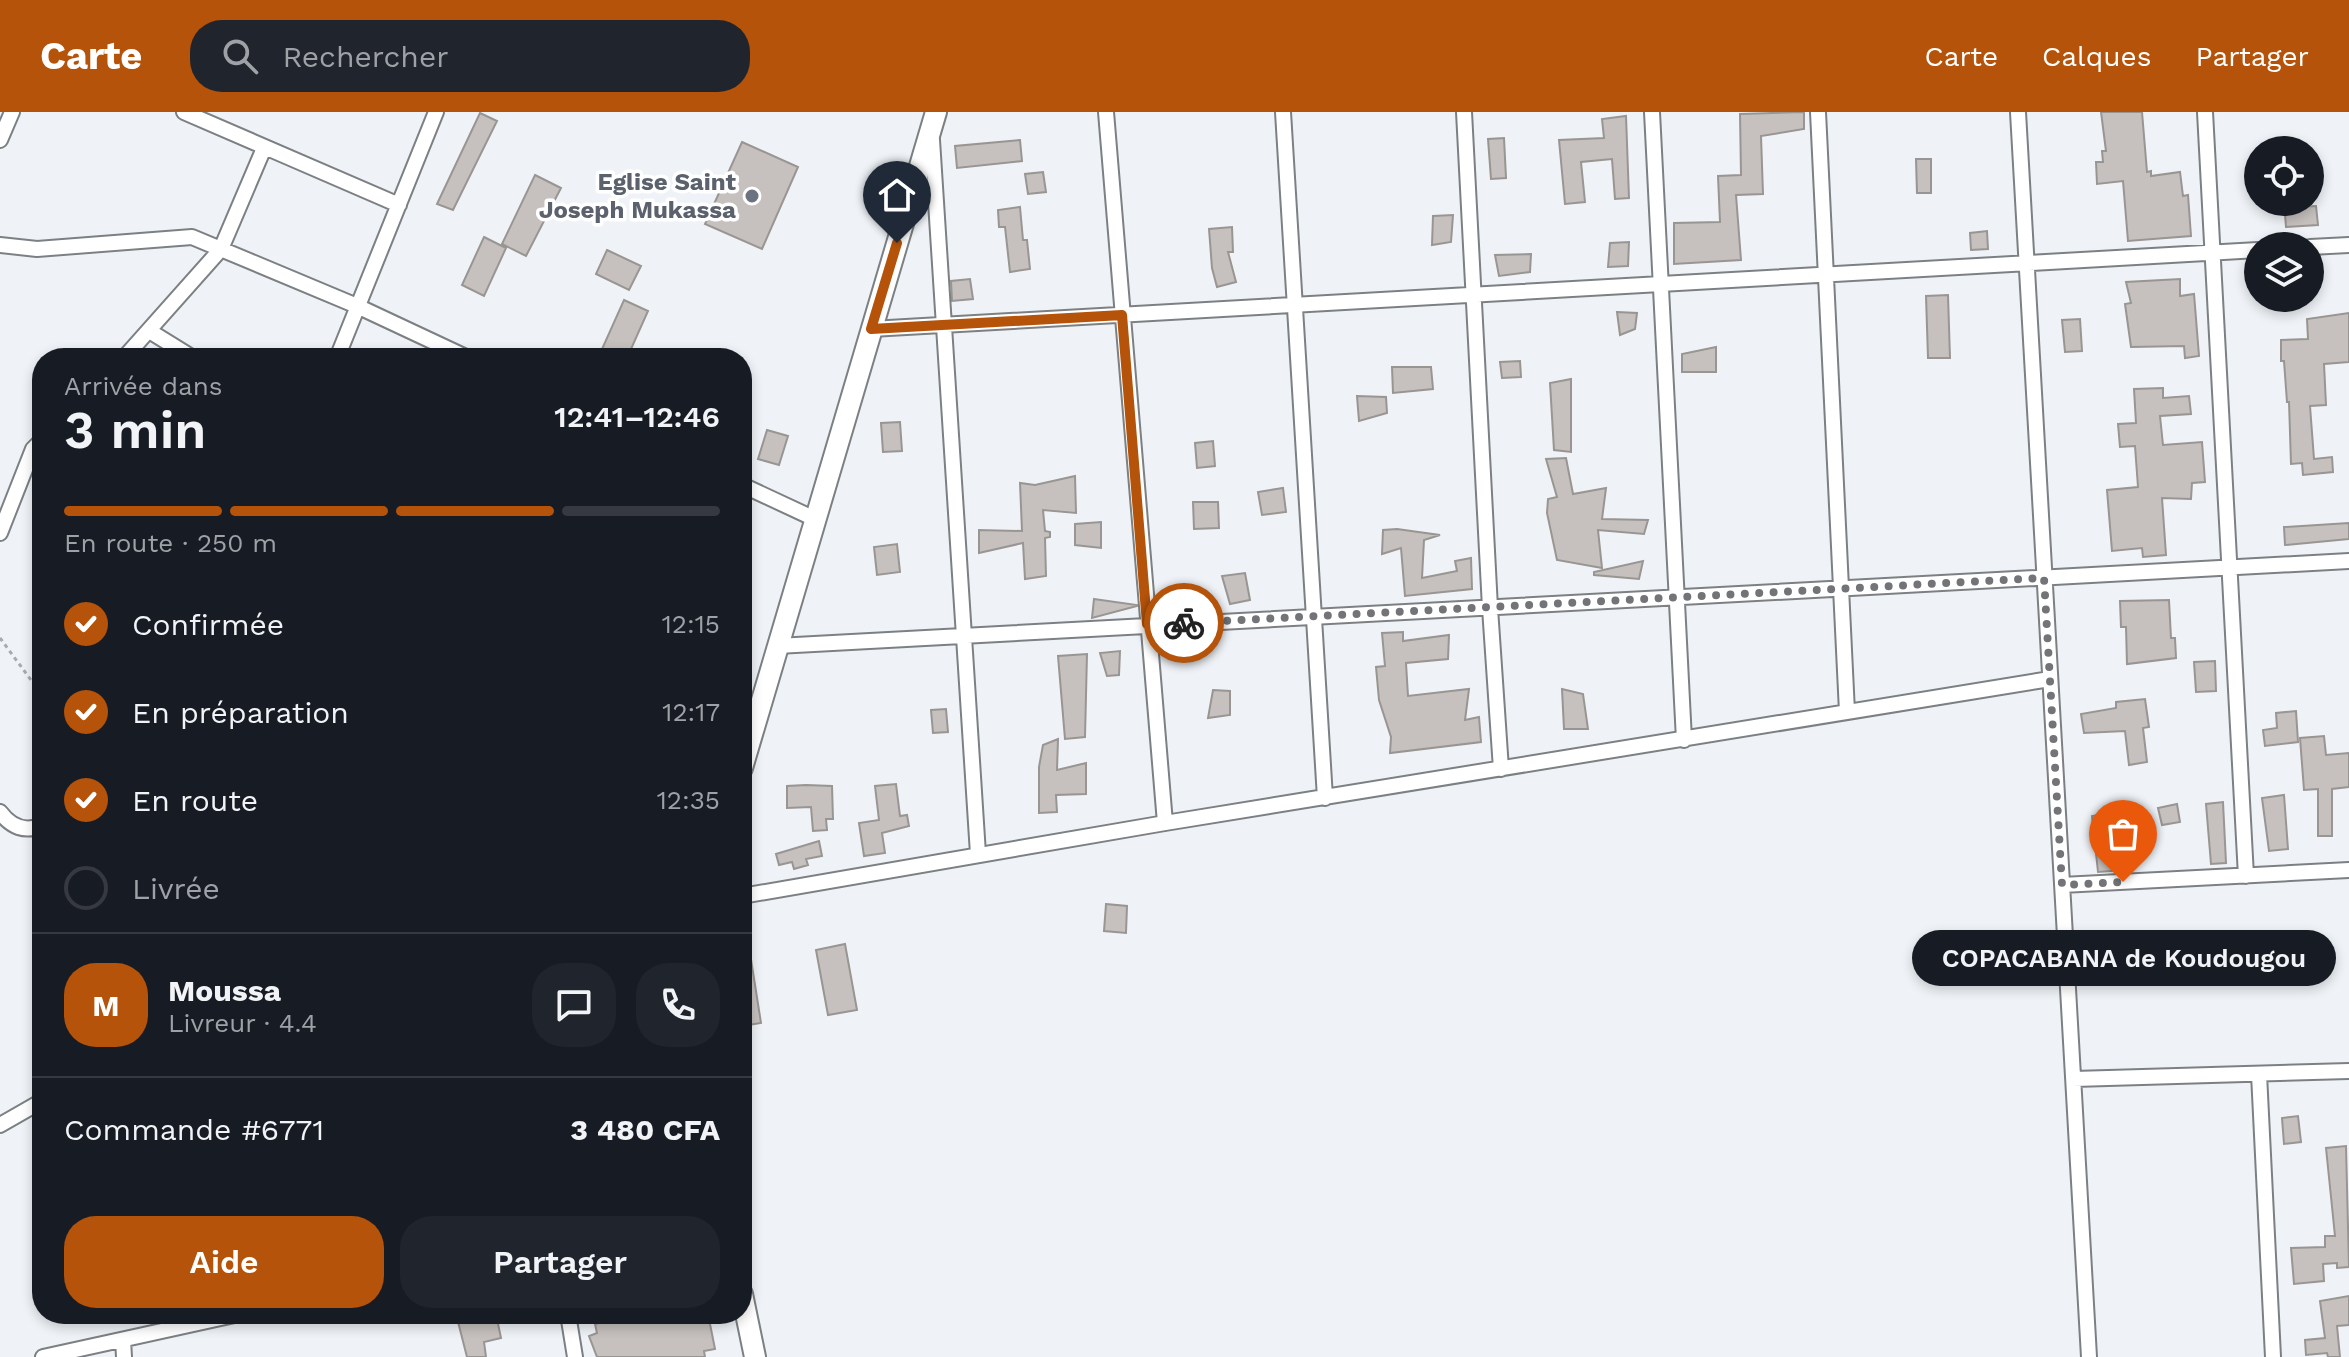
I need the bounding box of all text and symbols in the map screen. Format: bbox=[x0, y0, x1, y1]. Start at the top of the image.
search box bbox=[190, 20, 750, 92]
text: Carte bbox=[40, 34, 142, 78]
icon: search bbox=[218, 34, 262, 78]
text: Rechercher bbox=[282, 39, 449, 74]
text: Carte bbox=[1925, 40, 1998, 73]
text: Calques bbox=[2042, 40, 2151, 73]
text: Partager bbox=[2195, 40, 2309, 73]
map controls bbox=[2244, 136, 2324, 312]
button: locate bbox=[2244, 136, 2324, 216]
pin bbox=[863, 161, 931, 243]
place label: Eglise Saint Joseph Mukassa bbox=[539, 168, 737, 224]
icon: home bbox=[875, 173, 919, 217]
marker: Eglise Saint Joseph Mukassa bbox=[743, 187, 761, 205]
button: layers bbox=[2244, 232, 2324, 312]
text: Arrivée dans bbox=[64, 371, 223, 401]
text: 12:41–12:46 bbox=[554, 399, 720, 434]
text: 3 min bbox=[64, 400, 207, 461]
text: En route · 250 m bbox=[64, 528, 277, 558]
courier bbox=[1144, 583, 1224, 663]
icon: bike bbox=[1162, 601, 1206, 645]
icon: check bbox=[64, 602, 108, 646]
text: Confirmée bbox=[132, 607, 284, 642]
text: 12:15 bbox=[662, 609, 720, 639]
icon: check bbox=[64, 690, 108, 734]
text: En préparation bbox=[132, 695, 349, 730]
text: 12:17 bbox=[662, 697, 720, 727]
icon: check bbox=[64, 778, 108, 822]
text: En route bbox=[132, 783, 258, 818]
text: 12:35 bbox=[657, 785, 720, 815]
pin bbox=[2089, 800, 2157, 882]
icon: bag bbox=[2101, 812, 2145, 856]
text: Livrée bbox=[132, 871, 220, 906]
callout: COPACABANA de Koudougou bbox=[1911, 930, 2335, 986]
text: COPACABANA de Koudougou bbox=[1942, 943, 2306, 973]
button: chat bbox=[532, 963, 616, 1047]
button: phone bbox=[636, 963, 720, 1047]
text: Moussa bbox=[168, 973, 281, 1008]
text: M bbox=[92, 988, 120, 1023]
text: Livreur · 4.4 bbox=[168, 1008, 317, 1038]
text: Commande #6771 bbox=[64, 1112, 324, 1147]
text: 3 480 CFA bbox=[570, 1112, 720, 1147]
button: Aide bbox=[64, 1216, 384, 1308]
button: Partager bbox=[400, 1216, 720, 1308]

